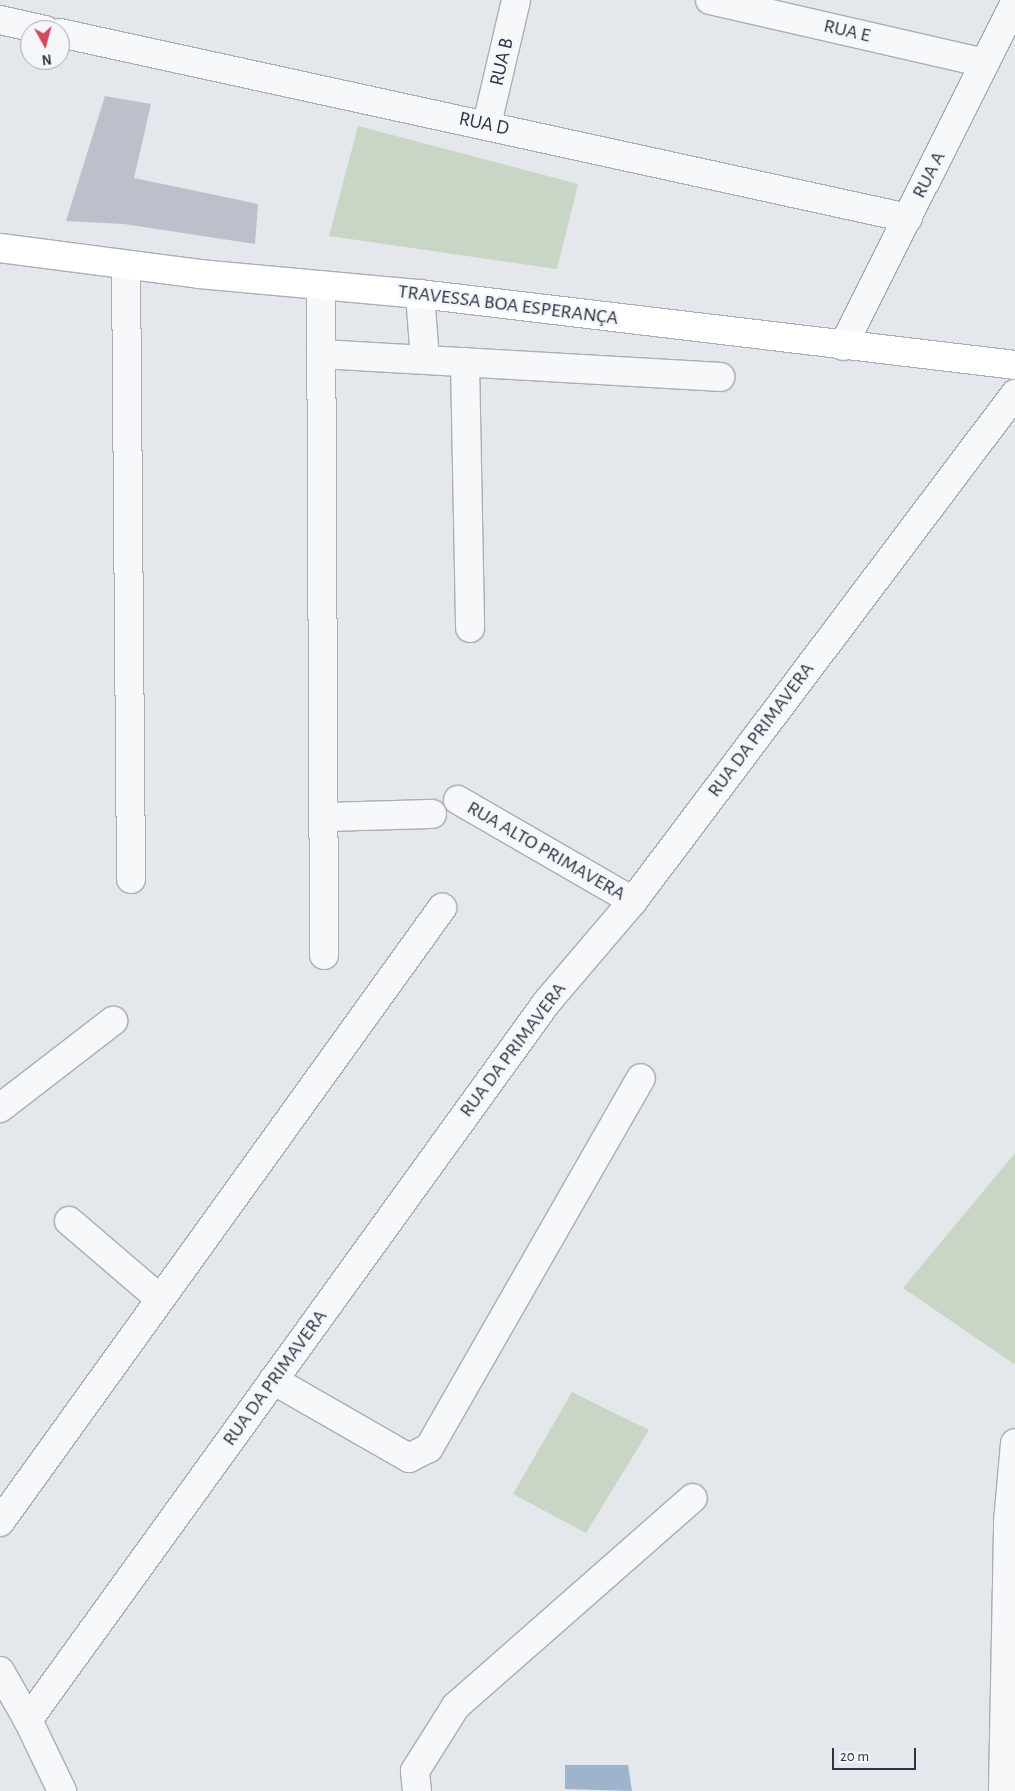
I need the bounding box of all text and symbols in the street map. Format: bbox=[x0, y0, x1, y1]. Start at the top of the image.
street label: RUA E bbox=[821, 14, 873, 48]
north arrow bbox=[20, 20, 70, 70]
street label: RUA B bbox=[485, 36, 519, 88]
text: N bbox=[41, 51, 52, 66]
street label: RUA D bbox=[457, 107, 511, 141]
street label: RUA A bbox=[907, 148, 951, 202]
street label: TRAVESSA BOA ESPERANÇA bbox=[396, 280, 620, 330]
street label: RUA DA PRIMAVERA bbox=[702, 658, 820, 802]
street label: RUA ALTO PRIMAVERA bbox=[462, 796, 630, 906]
street label: RUA DA PRIMAVERA bbox=[454, 978, 572, 1122]
street label: RUA DA PRIMAVERA bbox=[218, 1305, 332, 1451]
scale bar bbox=[835, 1738, 919, 1770]
text: 20 m bbox=[840, 1749, 869, 1764]

